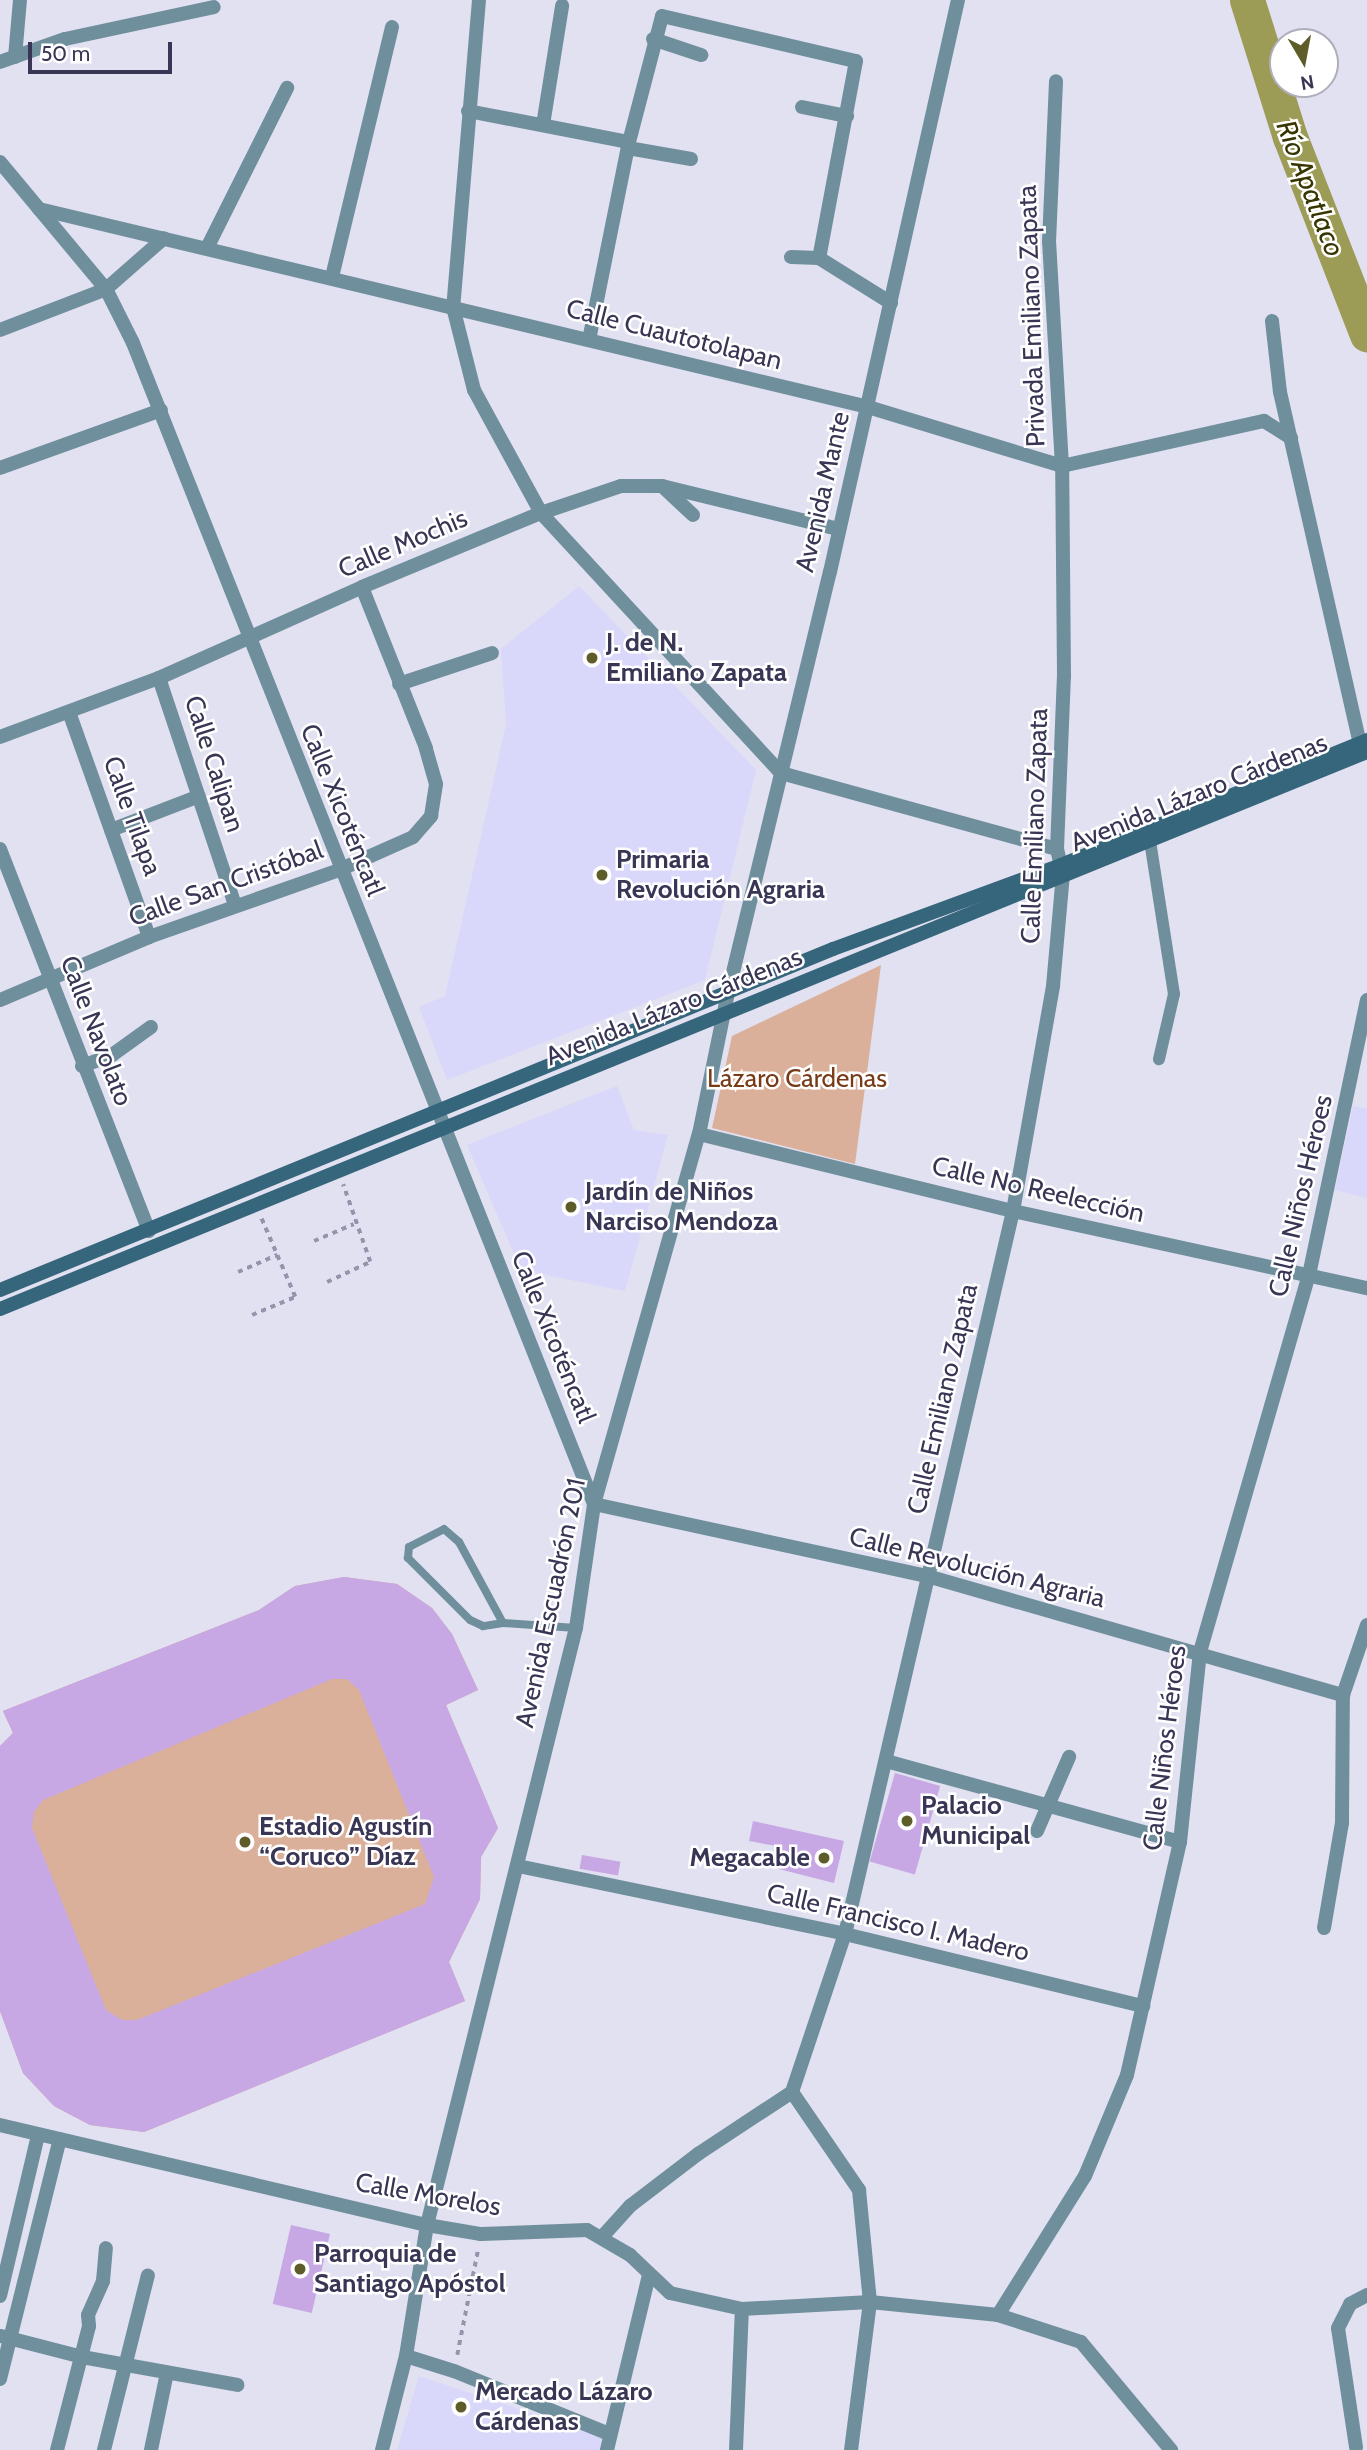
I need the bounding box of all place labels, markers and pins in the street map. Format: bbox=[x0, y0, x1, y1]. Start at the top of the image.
place label: J. de N. Emiliano Zapata bbox=[606, 627, 787, 688]
marker: J. de N. Emiliano Zapata bbox=[584, 650, 600, 666]
place label: Primaria Revolución Agraria bbox=[616, 844, 825, 906]
marker: Primaria Revolución Agraria bbox=[594, 867, 610, 883]
place label: Jardín de Niños Narciso Mendoza bbox=[585, 1176, 778, 1238]
marker: Jardín de Niños Narciso Mendoza bbox=[563, 1199, 579, 1215]
place label: Palacio Municipal bbox=[921, 1790, 1030, 1852]
place label: Estadio Agustín “Coruco” Díaz bbox=[259, 1811, 432, 1872]
marker: Palacio Municipal bbox=[899, 1813, 915, 1829]
marker: Estadio Agustín “Coruco” Díaz bbox=[237, 1834, 253, 1850]
place label: Megacable bbox=[690, 1842, 810, 1874]
marker: Megacable bbox=[816, 1850, 832, 1866]
place label: Parroquia de Santiago Apóstol bbox=[314, 2238, 505, 2300]
marker: Parroquia de Santiago Apóstol bbox=[292, 2261, 308, 2277]
place label: Mercado Lázaro Cárdenas bbox=[475, 2376, 653, 2438]
marker: Mercado Lázaro Cárdenas bbox=[453, 2399, 469, 2415]

